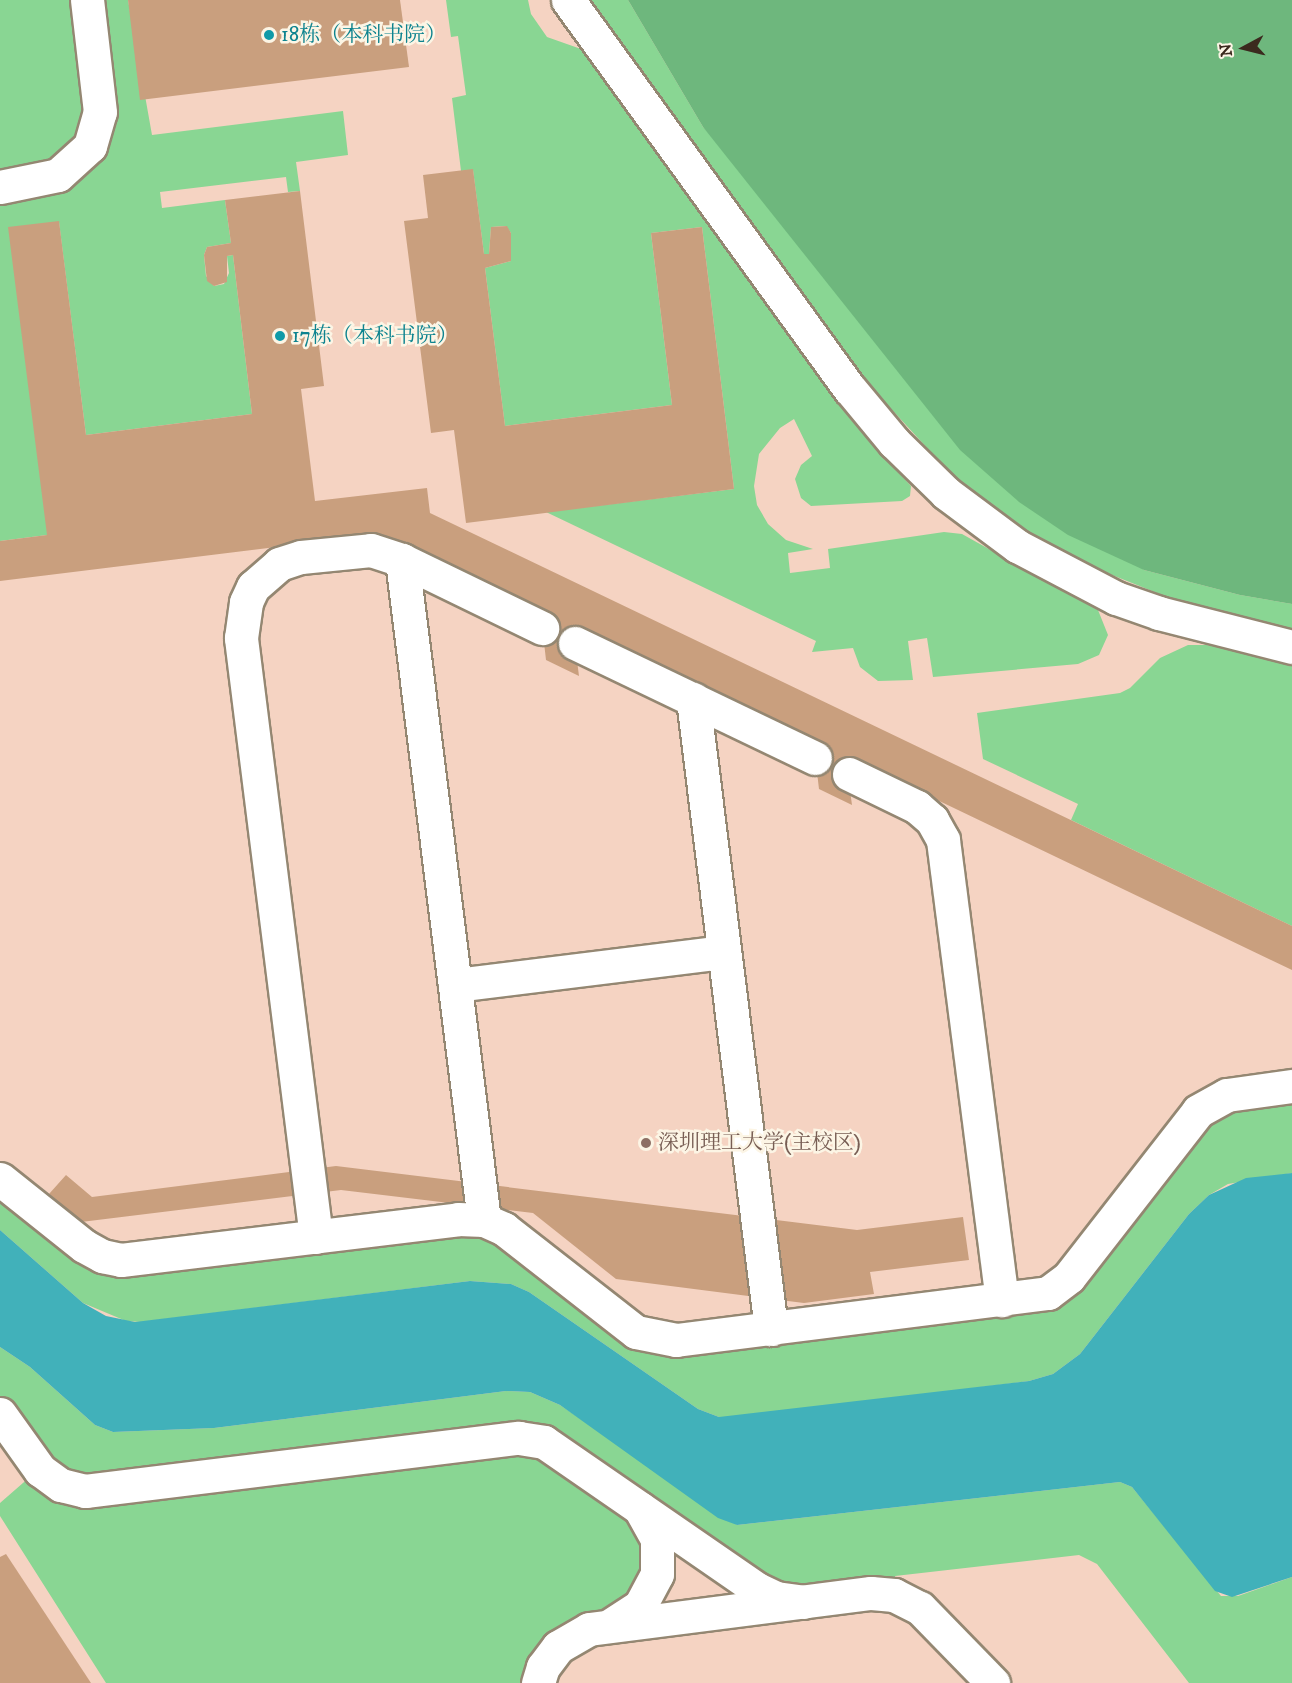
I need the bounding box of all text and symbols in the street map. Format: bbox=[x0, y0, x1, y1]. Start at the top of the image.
north arrow bbox=[1214, 18, 1274, 78]
place label: 18栋（本科书院） bbox=[281, 22, 446, 48]
marker: 18栋（本科书院） bbox=[262, 28, 276, 42]
text: N bbox=[1215, 42, 1237, 58]
place label: 17栋（本科书院） bbox=[292, 323, 458, 349]
marker: 17栋（本科书院） bbox=[273, 329, 287, 343]
place label: 深圳理工大学(主校区) bbox=[658, 1130, 861, 1156]
marker: 深圳理工大学(主校区) bbox=[639, 1136, 653, 1150]

